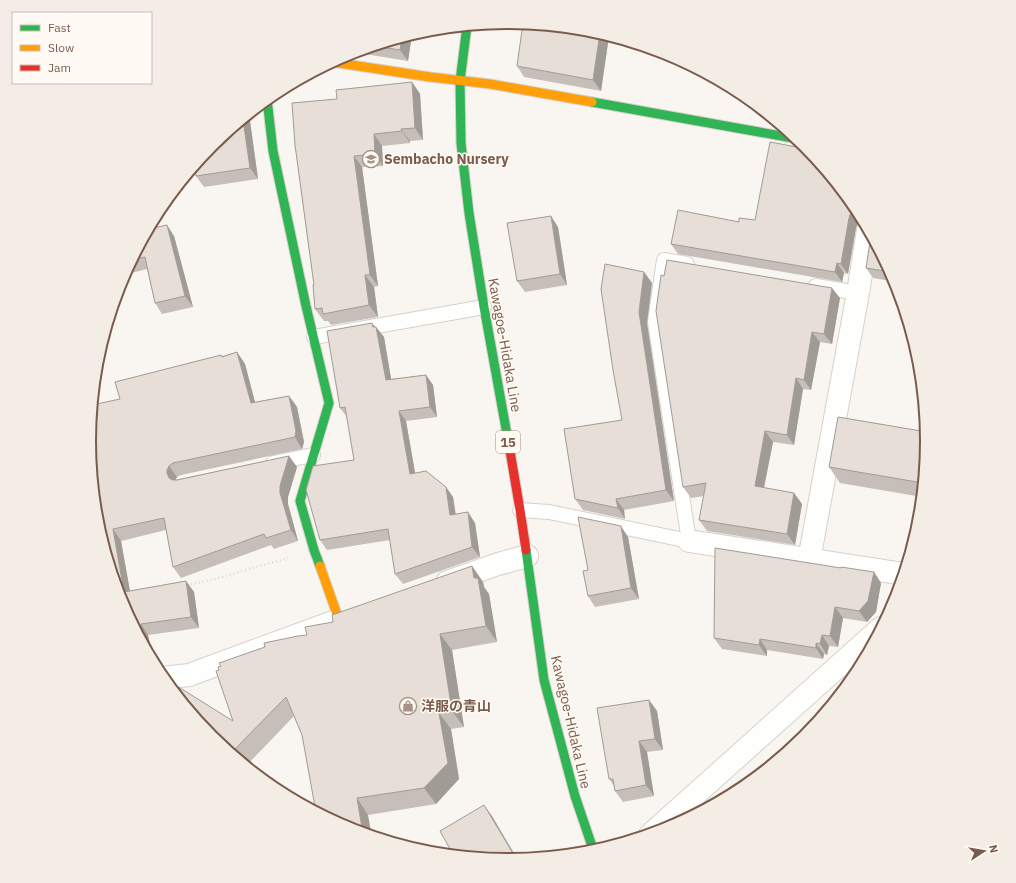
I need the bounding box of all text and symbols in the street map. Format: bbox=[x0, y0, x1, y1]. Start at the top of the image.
legend bbox=[12, 12, 152, 84]
text: Fast bbox=[48, 20, 71, 35]
text: Slow bbox=[48, 40, 74, 55]
text: Jam bbox=[48, 60, 71, 75]
school or university icon: Sembacho Nursery bbox=[361, 149, 381, 169]
place label: Sembacho Nursery bbox=[384, 150, 509, 168]
street label: Kawagoe-Hidaka Line bbox=[484, 276, 526, 414]
road number: 15 bbox=[496, 431, 520, 453]
street label: Kawagoe-Hidaka Line bbox=[547, 654, 595, 791]
shop icon: 洋服の青山 bbox=[398, 696, 418, 716]
place label: 洋服の青山 bbox=[421, 697, 491, 715]
north arrow bbox=[964, 831, 1004, 871]
text: N bbox=[986, 844, 1001, 854]

